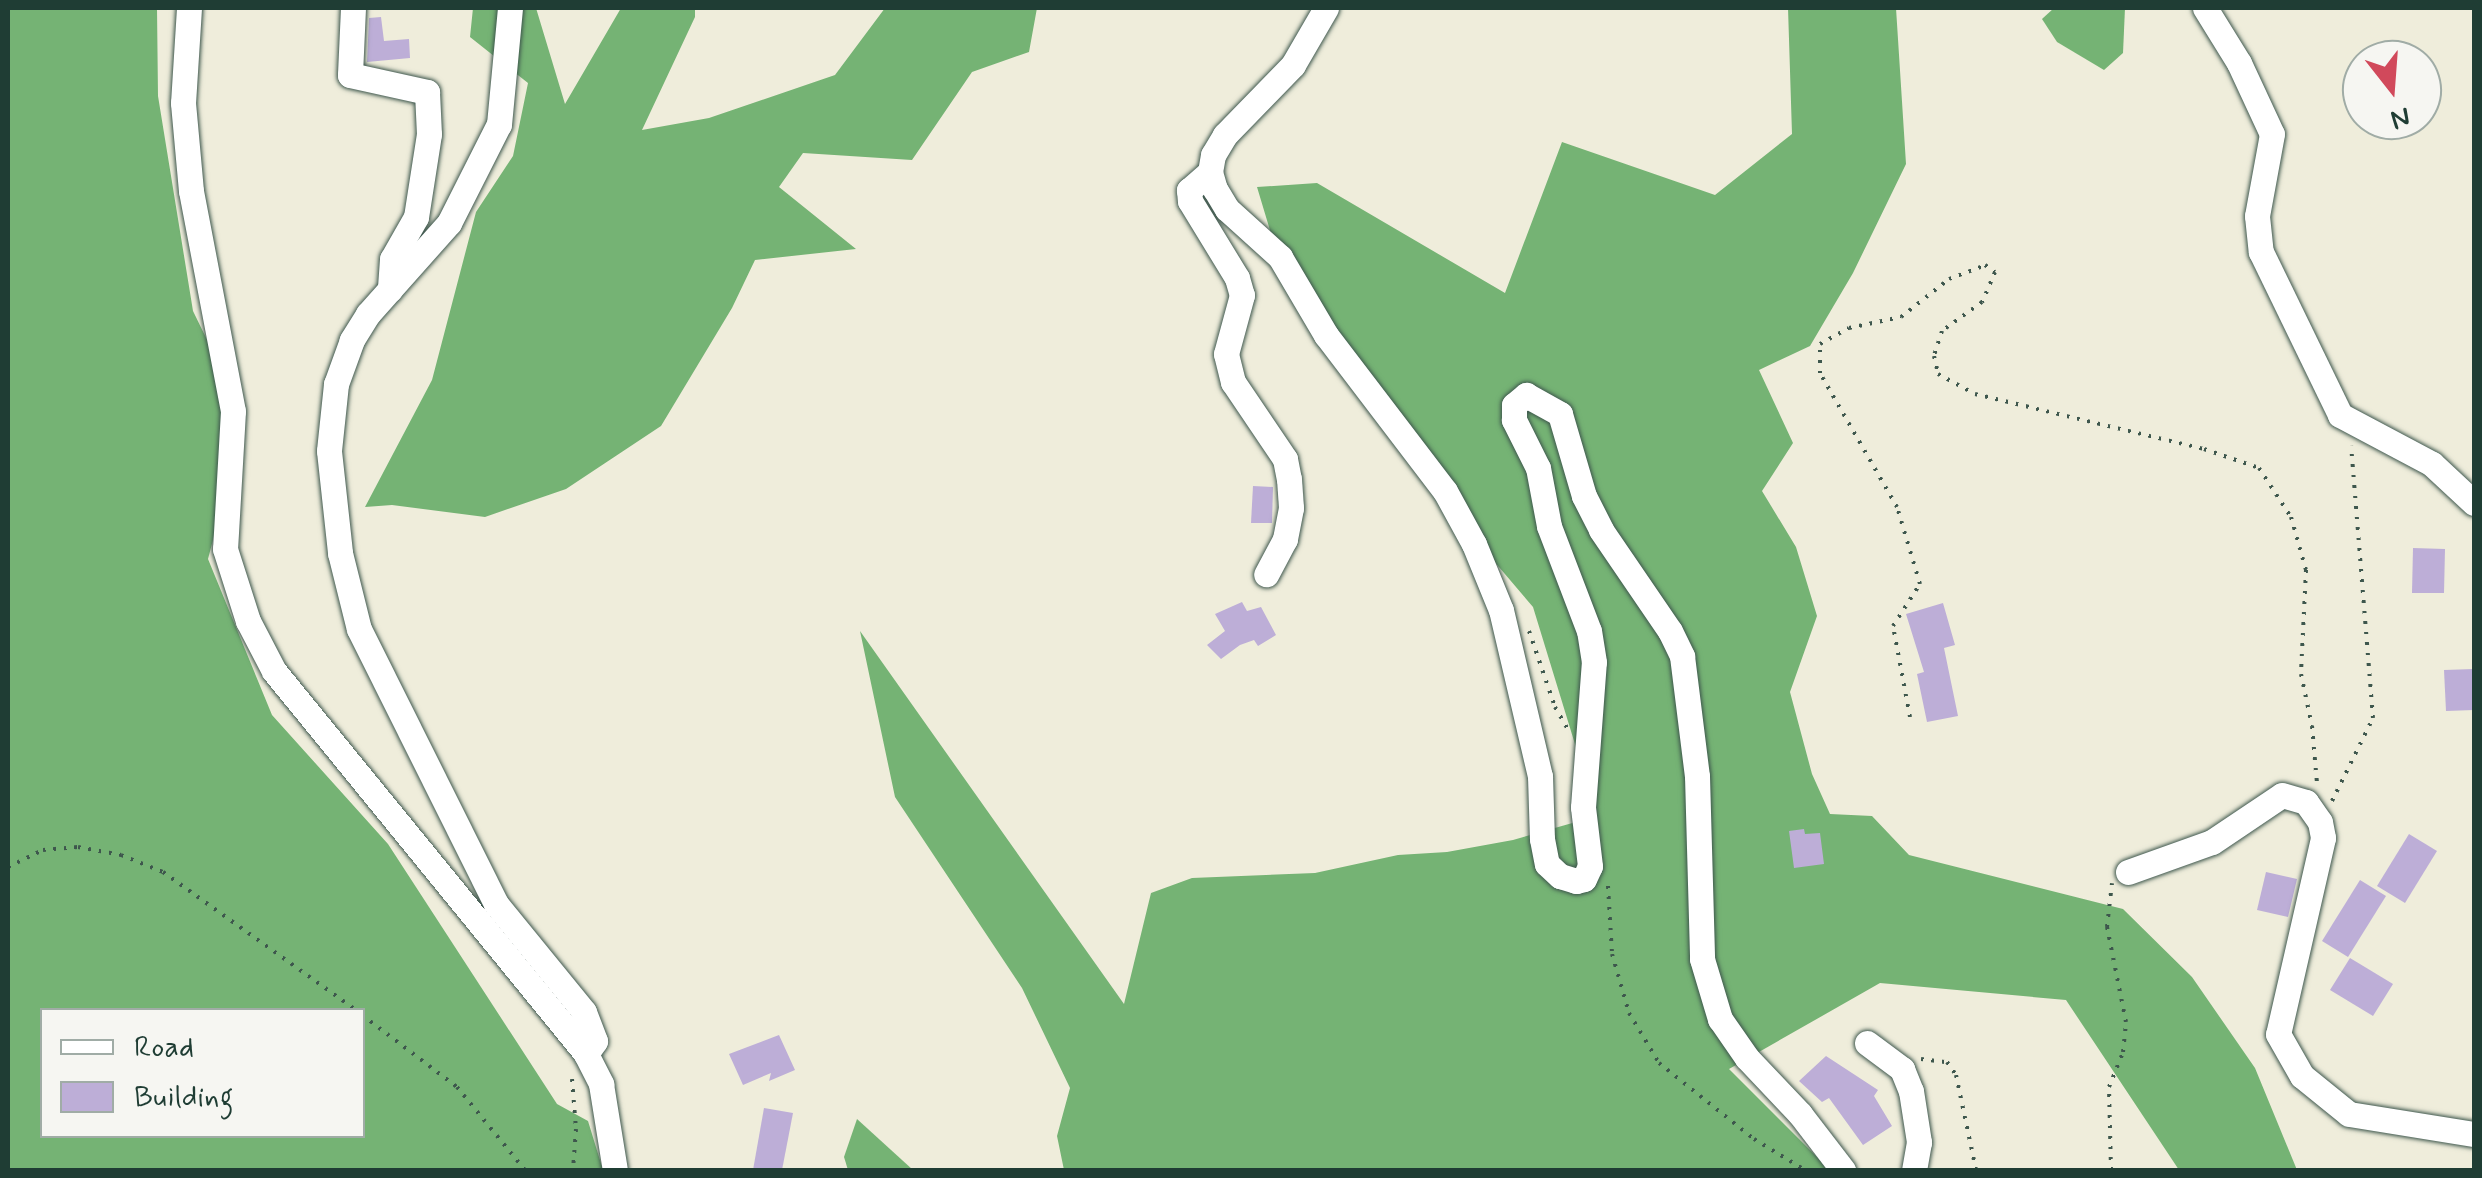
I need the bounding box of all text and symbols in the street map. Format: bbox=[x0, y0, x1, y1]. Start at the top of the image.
north arrow bbox=[2342, 40, 2442, 140]
text: N bbox=[2386, 97, 2415, 138]
legend bbox=[40, 1008, 365, 1138]
text: Road bbox=[134, 1028, 194, 1067]
text: Building bbox=[134, 1078, 233, 1117]

